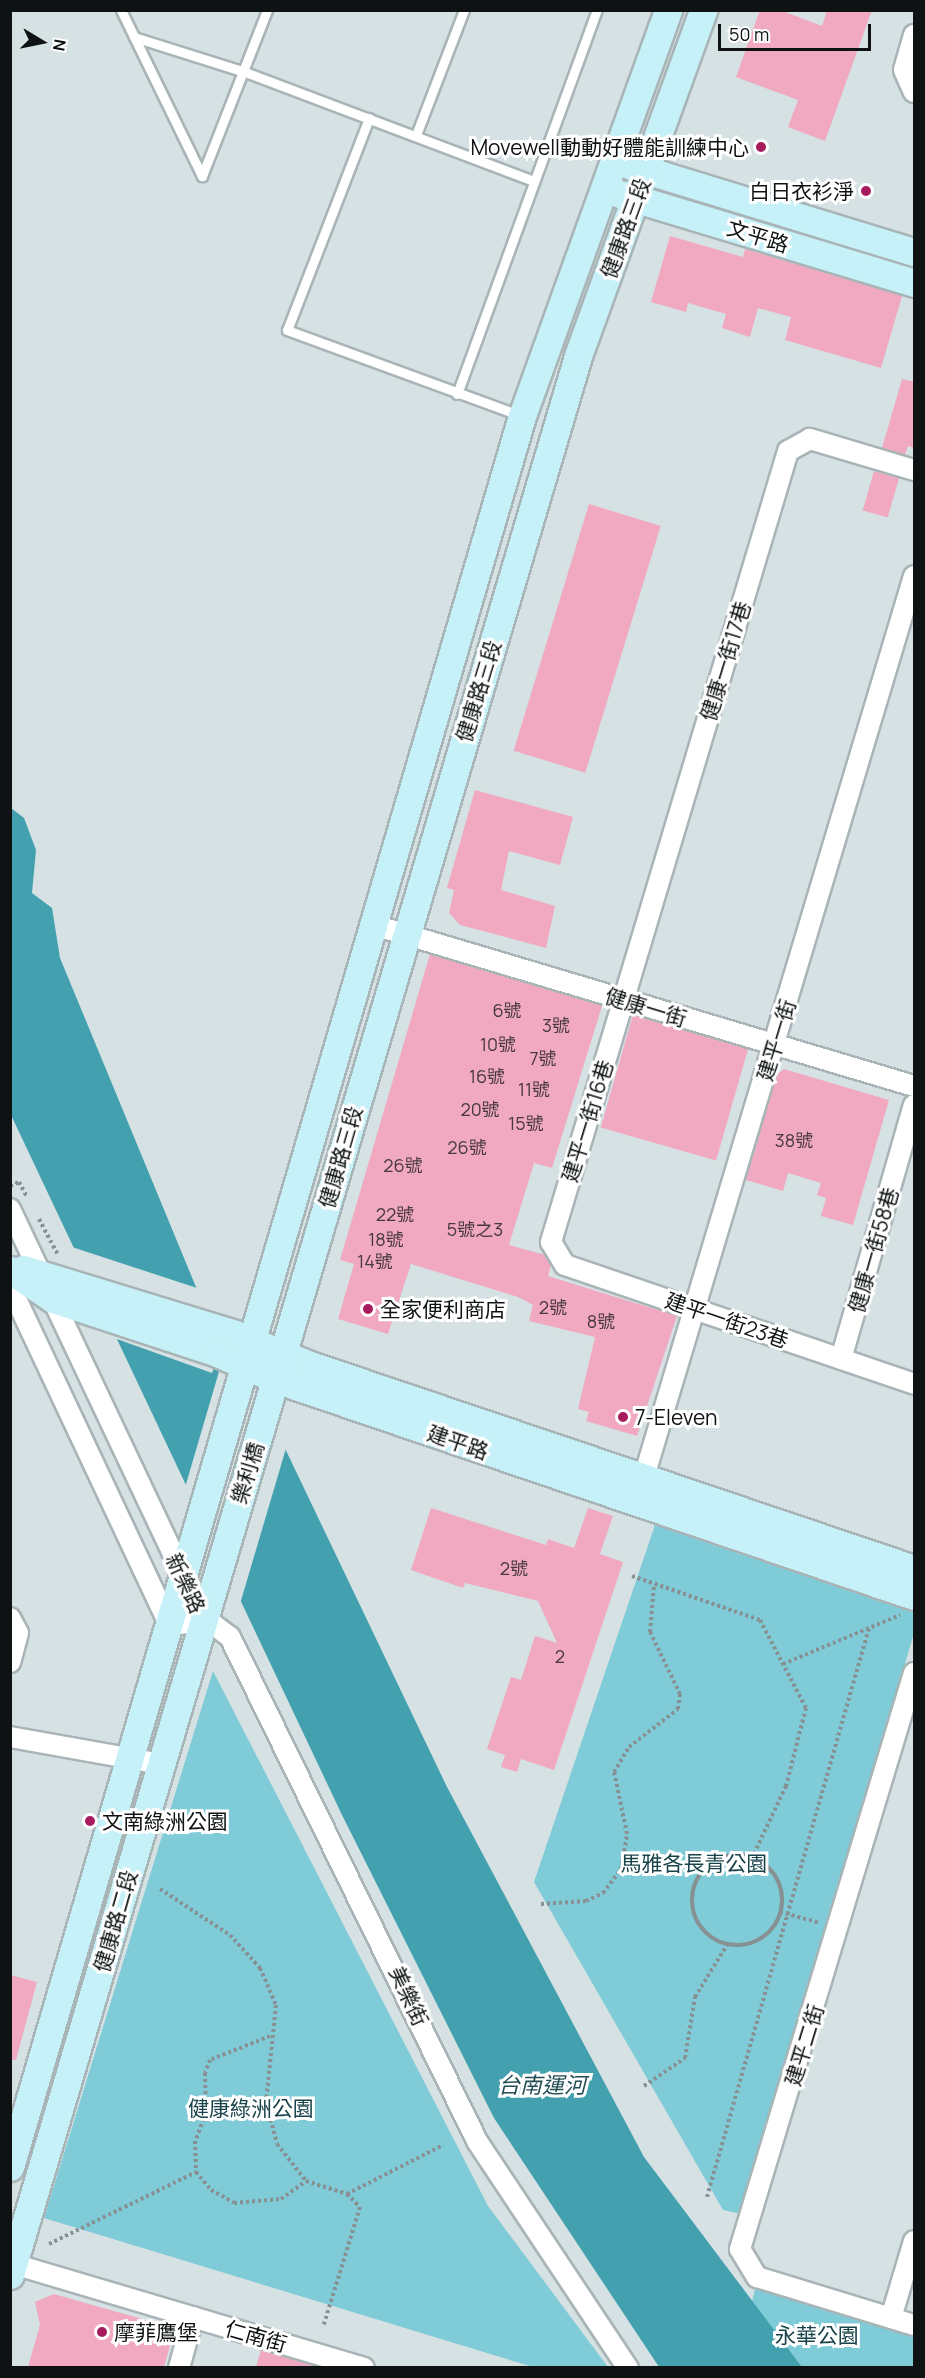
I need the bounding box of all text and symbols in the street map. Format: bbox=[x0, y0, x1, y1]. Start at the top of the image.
north arrow bbox=[12, 12, 72, 72]
scale bar bbox=[721, 12, 874, 50]
text: 50 m bbox=[729, 22, 769, 46]
text: N bbox=[48, 38, 72, 53]
place label: Movewell動動好體能訓練中心 bbox=[470, 134, 749, 160]
marker: Movewell動動好體能訓練中心 bbox=[754, 140, 768, 154]
street label: 健康路三段 bbox=[595, 174, 655, 282]
place label: 白日衣衫淨 bbox=[749, 178, 854, 204]
marker: 白日衣衫淨 bbox=[859, 184, 873, 198]
street label: 文平路 bbox=[724, 215, 792, 257]
street label: 健康一街17巷 bbox=[695, 598, 755, 724]
street label: 健康路三段 bbox=[451, 637, 505, 745]
street label: 健康一街 bbox=[602, 983, 690, 1031]
street label: 建平一街 bbox=[752, 996, 800, 1084]
house number: 6號 bbox=[492, 999, 522, 1021]
house number: 3號 bbox=[542, 1014, 570, 1036]
house number: 10號 bbox=[480, 1033, 516, 1055]
house number: 7號 bbox=[529, 1047, 557, 1069]
street label: 建平一街16巷 bbox=[556, 1057, 618, 1185]
house number: 16號 bbox=[469, 1065, 505, 1087]
house number: 11號 bbox=[518, 1078, 550, 1100]
house number: 20號 bbox=[460, 1098, 500, 1120]
street label: 健康路三段 bbox=[313, 1103, 367, 1211]
house number: 15號 bbox=[508, 1112, 544, 1134]
house number: 38號 bbox=[775, 1129, 813, 1151]
house number: 26號 bbox=[447, 1136, 487, 1158]
house number: 26號 bbox=[383, 1154, 423, 1176]
street label: 健康一街58巷 bbox=[843, 1184, 903, 1316]
house number: 22號 bbox=[376, 1203, 414, 1225]
house number: 5號之3 bbox=[447, 1218, 503, 1240]
house number: 18號 bbox=[368, 1228, 404, 1250]
house number: 14號 bbox=[357, 1250, 393, 1272]
street label: 建平一街23巷 bbox=[662, 1287, 792, 1353]
place label: 全家便利商店 bbox=[380, 1296, 506, 1322]
house number: 2號 bbox=[539, 1296, 567, 1318]
marker: 全家便利商店 bbox=[361, 1302, 375, 1316]
house number: 8號 bbox=[587, 1310, 615, 1332]
place label: 7-Eleven bbox=[635, 1404, 717, 1430]
marker: 7-Eleven bbox=[616, 1410, 630, 1424]
street label: 建平路 bbox=[424, 1420, 492, 1464]
street label: 樂利橋 bbox=[226, 1439, 268, 1507]
street label: 新樂路 bbox=[161, 1549, 211, 1617]
house number: 2號 bbox=[500, 1557, 528, 1579]
house number: 2 bbox=[555, 1645, 565, 1667]
place label: 文南綠洲公園 bbox=[102, 1808, 228, 1834]
marker: 文南綠洲公園 bbox=[83, 1814, 97, 1828]
park label: 馬雅各長青公園 bbox=[621, 1850, 767, 1876]
street label: 健康路二段 bbox=[88, 1867, 142, 1975]
street label: 美樂街 bbox=[384, 1962, 434, 2030]
street label: 建平二街 bbox=[780, 2001, 828, 2089]
water label: 台南運河 bbox=[498, 2073, 586, 2099]
park label: 健康綠洲公園 bbox=[188, 2095, 314, 2121]
street label: 仁南街 bbox=[222, 2315, 290, 2357]
place label: 摩菲鷹堡 bbox=[114, 2319, 198, 2345]
park label: 永華公園 bbox=[775, 2322, 859, 2348]
marker: 摩菲鷹堡 bbox=[95, 2325, 109, 2339]

